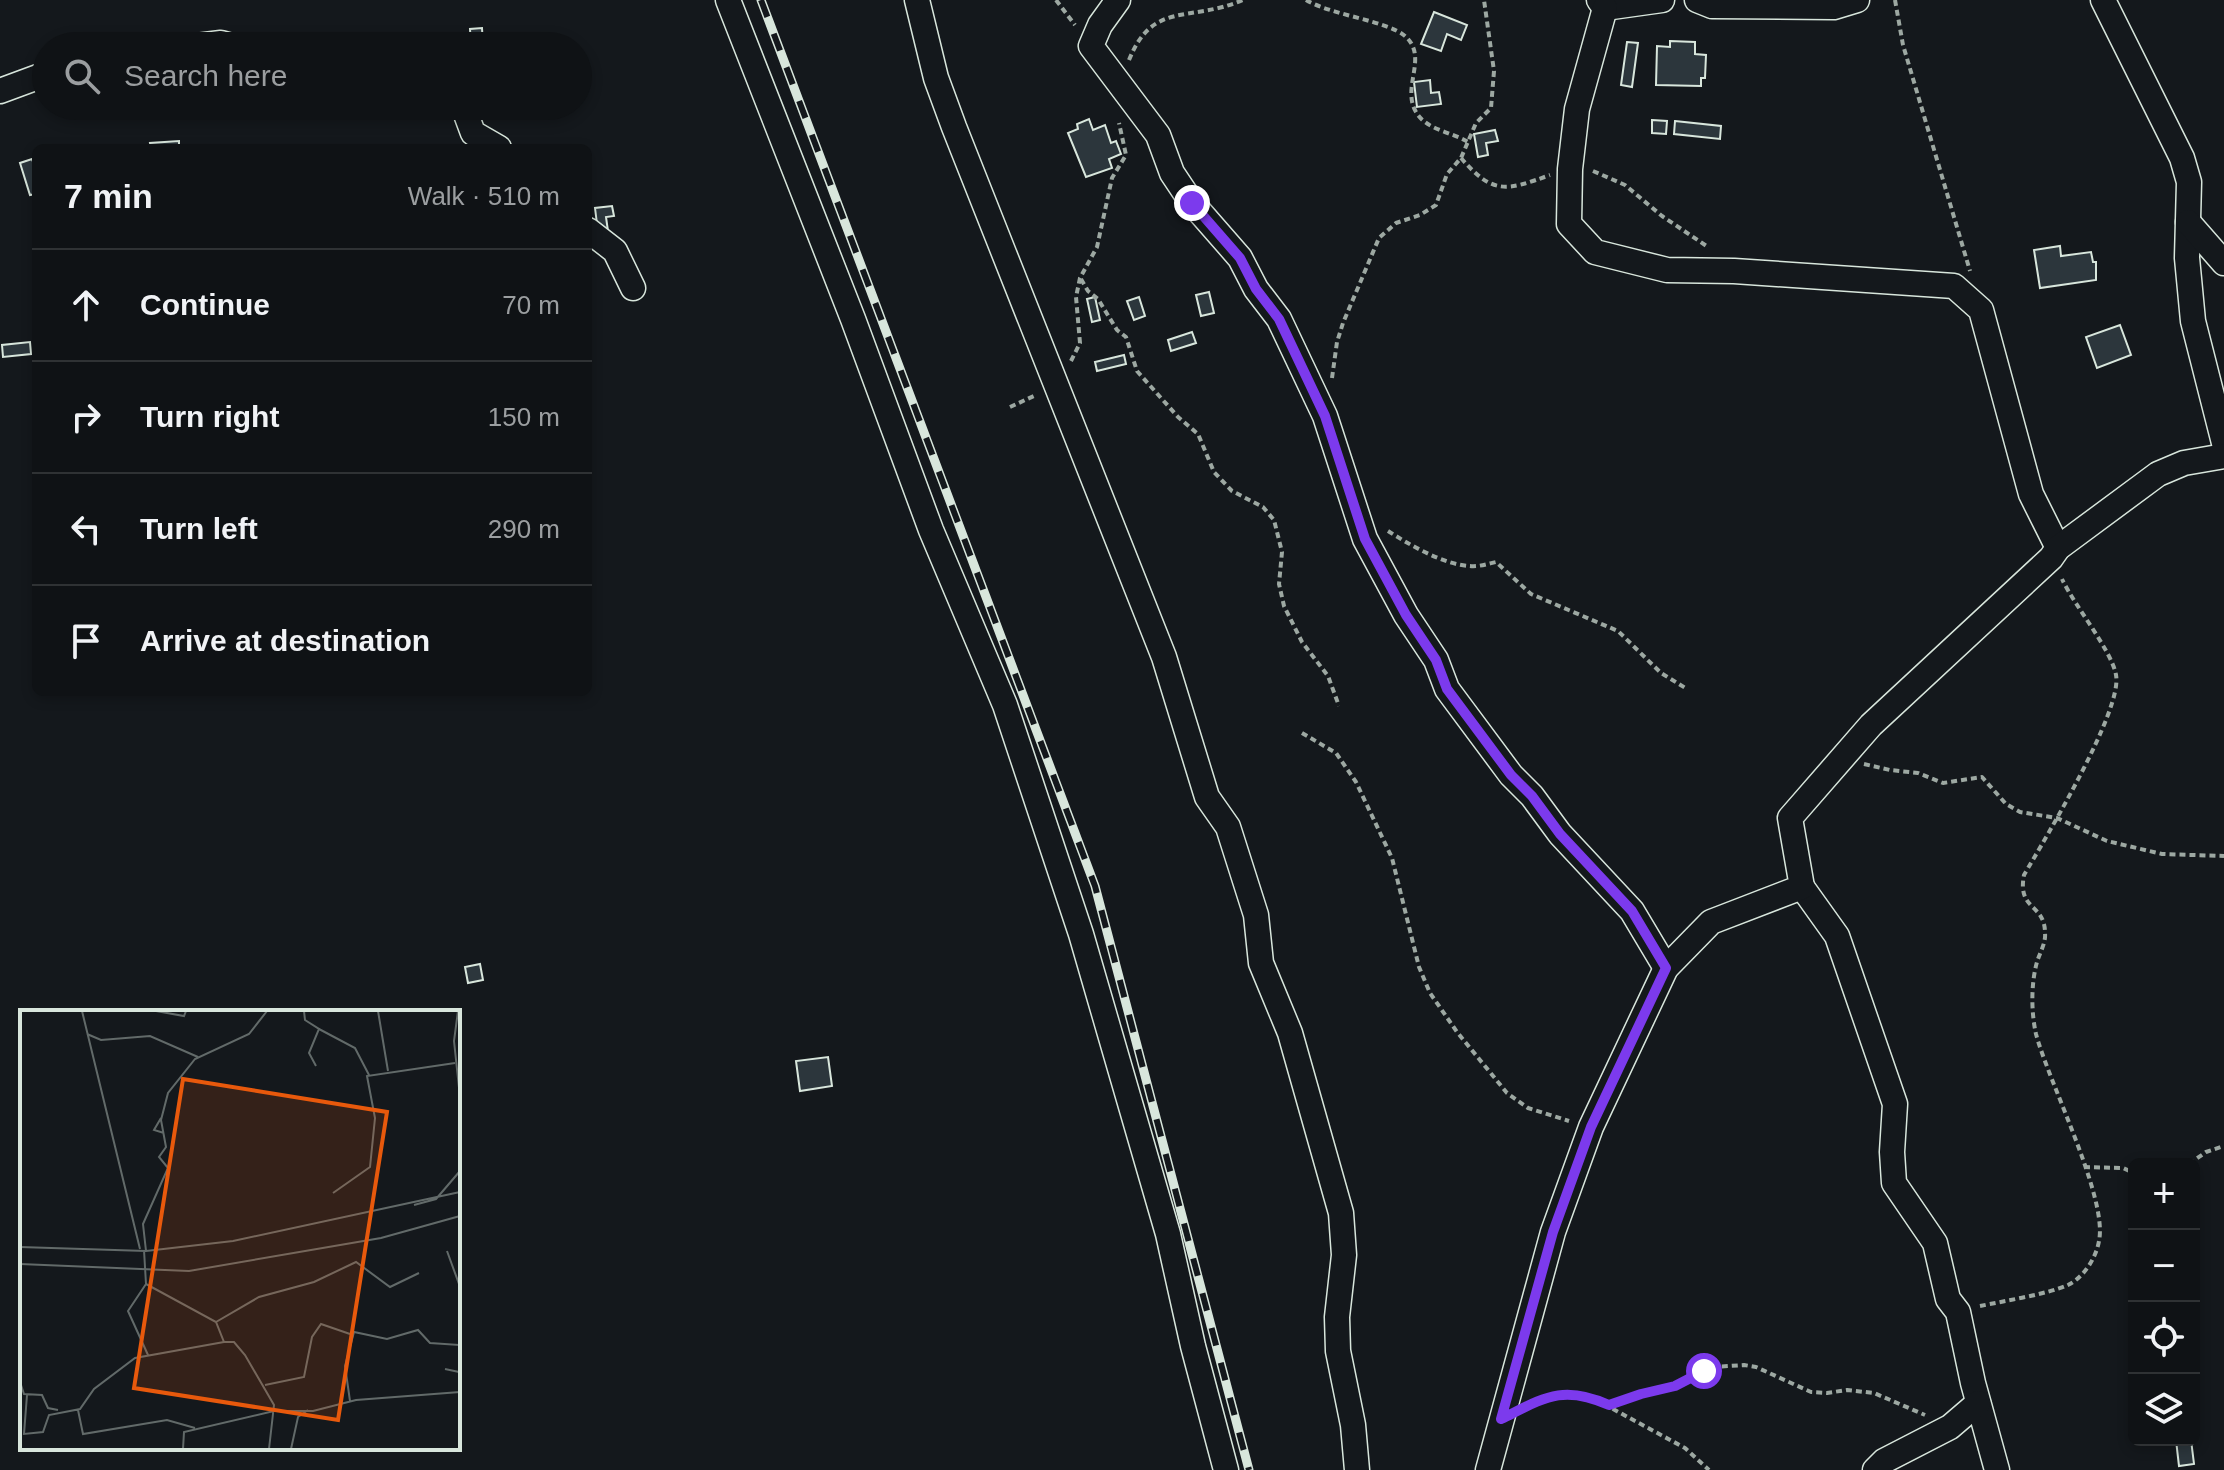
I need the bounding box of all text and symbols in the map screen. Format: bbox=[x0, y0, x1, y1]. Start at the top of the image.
search box bbox=[32, 32, 592, 120]
icon: search bbox=[60, 54, 104, 98]
text: Search here bbox=[124, 59, 287, 92]
text: 7 min bbox=[64, 177, 153, 215]
text: Walk · 510 m bbox=[408, 181, 560, 211]
route end bbox=[1174, 185, 1210, 221]
icon: ahead bbox=[64, 283, 108, 327]
text: Continue bbox=[140, 288, 270, 321]
text: 70 m bbox=[502, 290, 560, 320]
icon: right bbox=[64, 395, 108, 439]
text: Turn right bbox=[140, 400, 279, 433]
text: 150 m bbox=[488, 402, 560, 432]
icon: left bbox=[64, 507, 108, 551]
text: Turn left bbox=[140, 512, 258, 545]
text: 290 m bbox=[488, 514, 560, 544]
icon: arrive bbox=[64, 619, 108, 663]
text: Arrive at destination bbox=[140, 624, 430, 657]
inset map bbox=[20, 1010, 460, 1450]
map controls bbox=[2128, 1158, 2200, 1446]
button: + bbox=[2128, 1158, 2200, 1230]
button: − bbox=[2128, 1230, 2200, 1302]
button: locate bbox=[2128, 1302, 2200, 1374]
route start bbox=[1686, 1353, 1722, 1389]
button: layers bbox=[2128, 1374, 2200, 1446]

